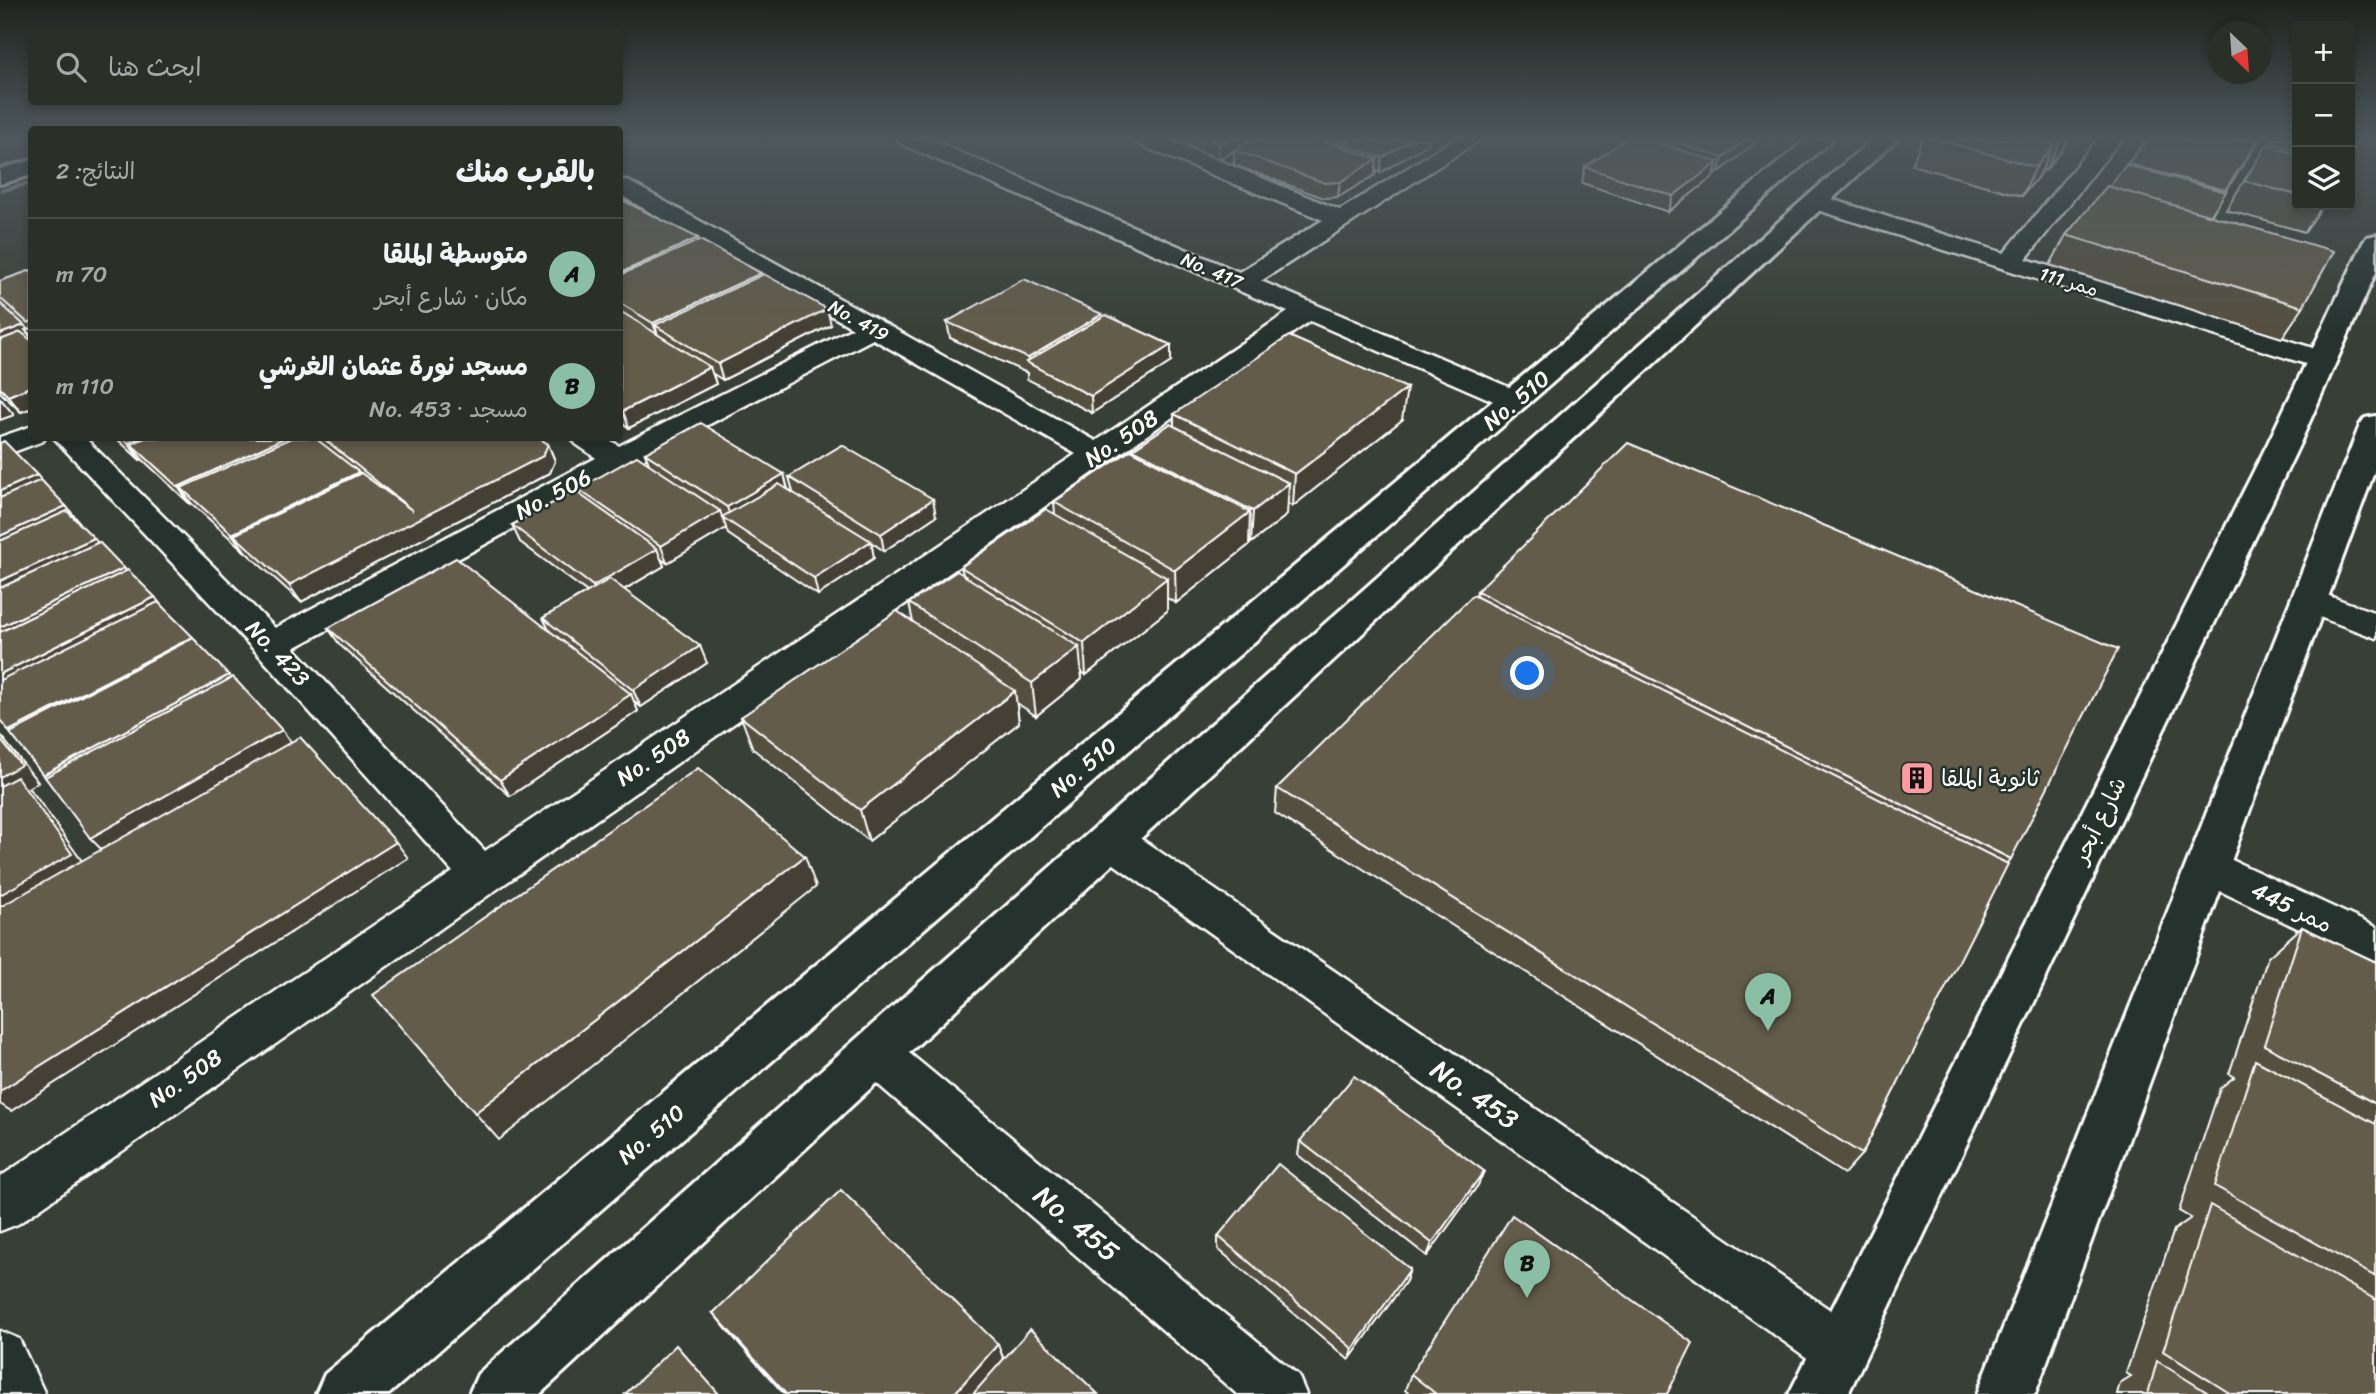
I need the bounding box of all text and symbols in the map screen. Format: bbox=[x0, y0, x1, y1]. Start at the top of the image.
north arrow bbox=[2208, 21, 2271, 84]
map controls bbox=[2292, 21, 2355, 210]
button: + bbox=[2292, 21, 2355, 84]
search box bbox=[28, 28, 623, 105]
text: ابحث هنا bbox=[108, 44, 202, 90]
icon: search bbox=[52, 48, 90, 86]
button: − bbox=[2292, 84, 2355, 147]
text: بالقرب منك bbox=[456, 145, 595, 199]
button: layers bbox=[2292, 147, 2355, 210]
text: النتائج: 2 bbox=[56, 151, 135, 192]
text: متوسطة الملقا bbox=[383, 231, 528, 277]
street label: No. 417 bbox=[1176, 243, 1249, 299]
text: 70 m bbox=[56, 254, 107, 295]
text: A bbox=[564, 254, 580, 295]
street label: ممر 111 bbox=[2035, 257, 2102, 306]
text: مكان · شارع أبحر bbox=[374, 277, 528, 318]
street label: No. 419 bbox=[822, 290, 895, 351]
text: مسجد نورة عثمان الغرشي bbox=[259, 343, 528, 389]
street label: No. 510 bbox=[1473, 359, 1560, 441]
text: 110 m bbox=[56, 366, 114, 407]
text: B bbox=[565, 366, 579, 407]
text: مسجد · No. 453 bbox=[369, 389, 528, 430]
street label: No. 508 bbox=[1075, 398, 1167, 479]
street label: No. 506 bbox=[507, 457, 599, 532]
street label: No. 423 bbox=[235, 610, 320, 697]
your location bbox=[1510, 656, 1544, 690]
street label: No. 508 bbox=[607, 717, 699, 798]
street label: No. 510 bbox=[1040, 726, 1127, 808]
place label: ثانوية الملقا bbox=[1941, 758, 2041, 799]
building icon: ثانوية الملقا bbox=[1898, 759, 1936, 797]
street label: شارع أبحر bbox=[2060, 770, 2138, 873]
street label: ممر 445 bbox=[2244, 870, 2339, 945]
pin: A bbox=[1745, 973, 1791, 1031]
street label: No. 508 bbox=[140, 1038, 231, 1119]
street label: No. 453 bbox=[1420, 1046, 1529, 1143]
street label: No. 510 bbox=[608, 1093, 695, 1175]
street label: No. 455 bbox=[1022, 1172, 1131, 1275]
pin: B bbox=[1504, 1240, 1550, 1298]

